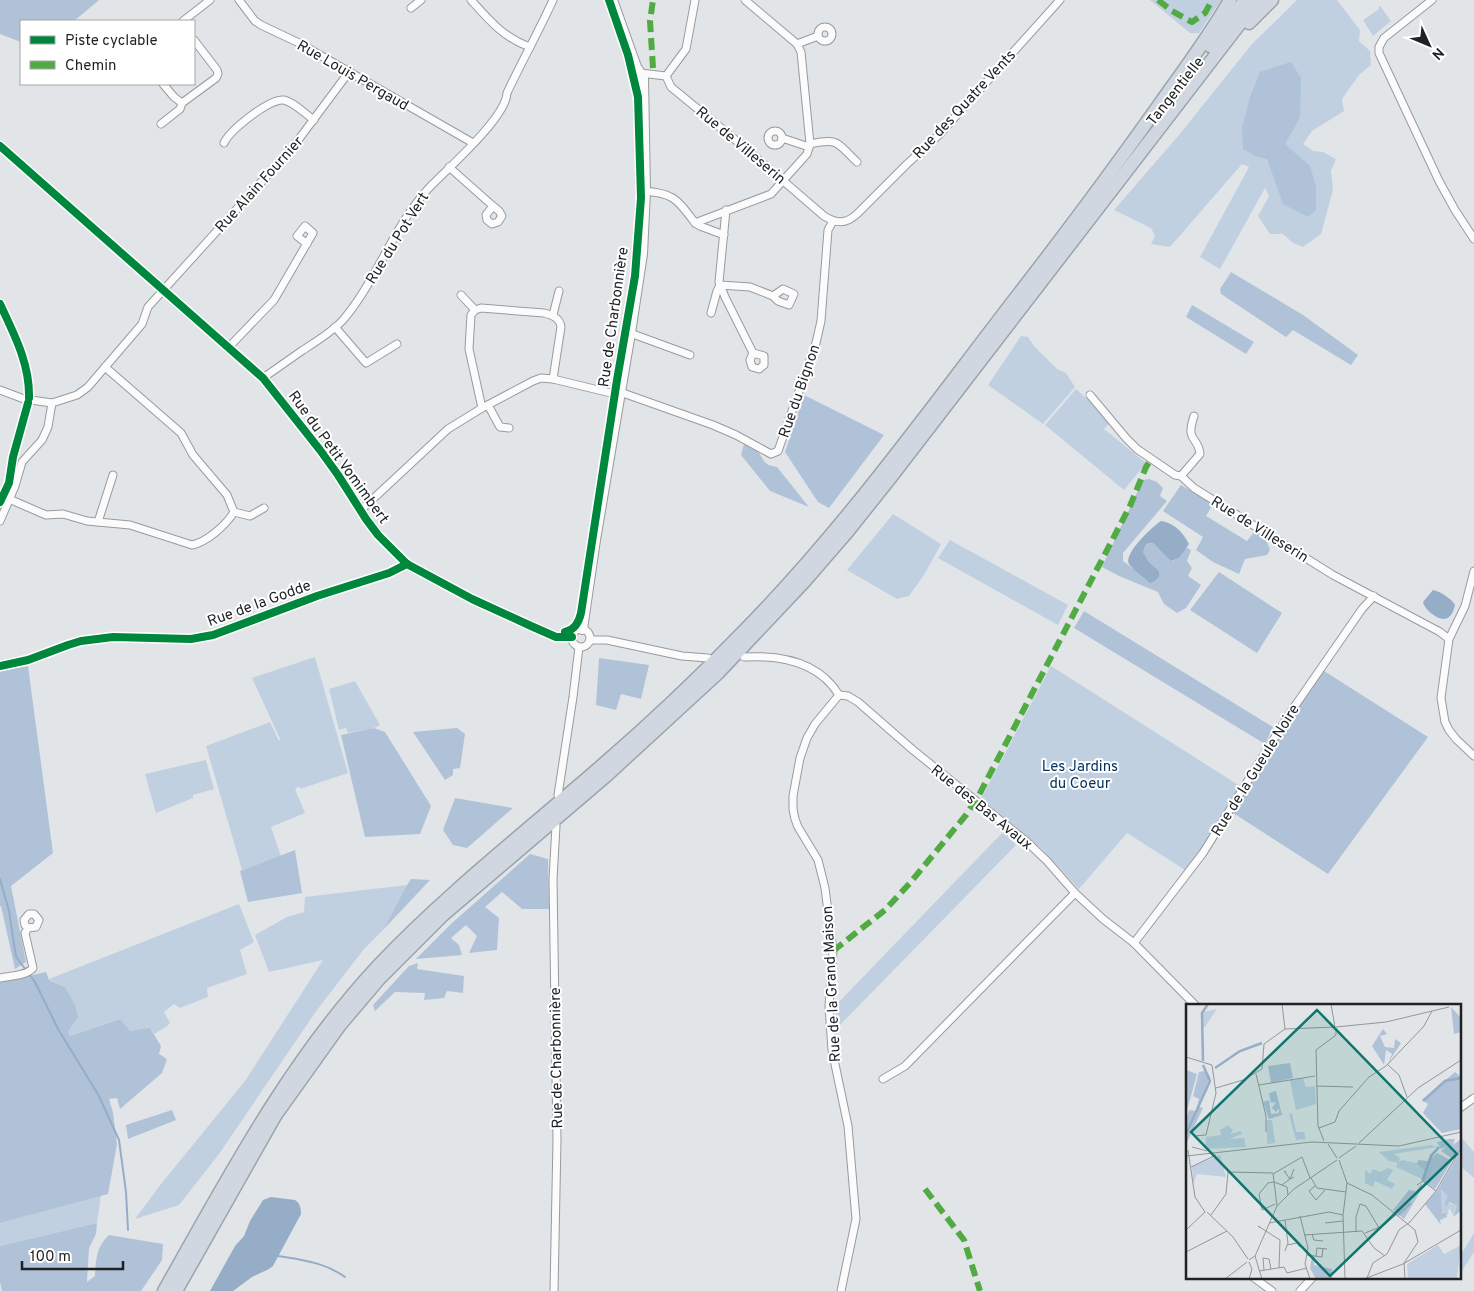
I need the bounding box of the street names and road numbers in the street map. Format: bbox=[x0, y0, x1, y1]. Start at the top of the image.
street label: Rue Louis Pergaud bbox=[293, 37, 411, 116]
street label: Rue des Quatre Vents bbox=[909, 46, 1021, 164]
street label: Tangentielle bbox=[1143, 54, 1209, 130]
street label: Rue de Villeserin bbox=[691, 103, 789, 189]
street label: Rue Alain Fournier bbox=[212, 133, 308, 237]
street label: Rue du Pot Vert bbox=[362, 189, 434, 288]
street label: Rue de Charbonnière bbox=[595, 246, 634, 388]
street label: Rue du Bignon bbox=[776, 342, 825, 441]
street label: Rue du Petit Vomimbert bbox=[283, 388, 392, 528]
street label: Rue de Villeserin bbox=[1207, 493, 1312, 568]
street label: Rue de la Godde bbox=[205, 577, 314, 632]
street label: Rue de la Gueule Noire bbox=[1208, 701, 1305, 840]
street label: Rue des Bas Avaux bbox=[926, 761, 1036, 855]
street label: Rue de la Grand Maison bbox=[819, 905, 846, 1063]
street label: Rue de Charbonnière bbox=[547, 987, 568, 1129]

